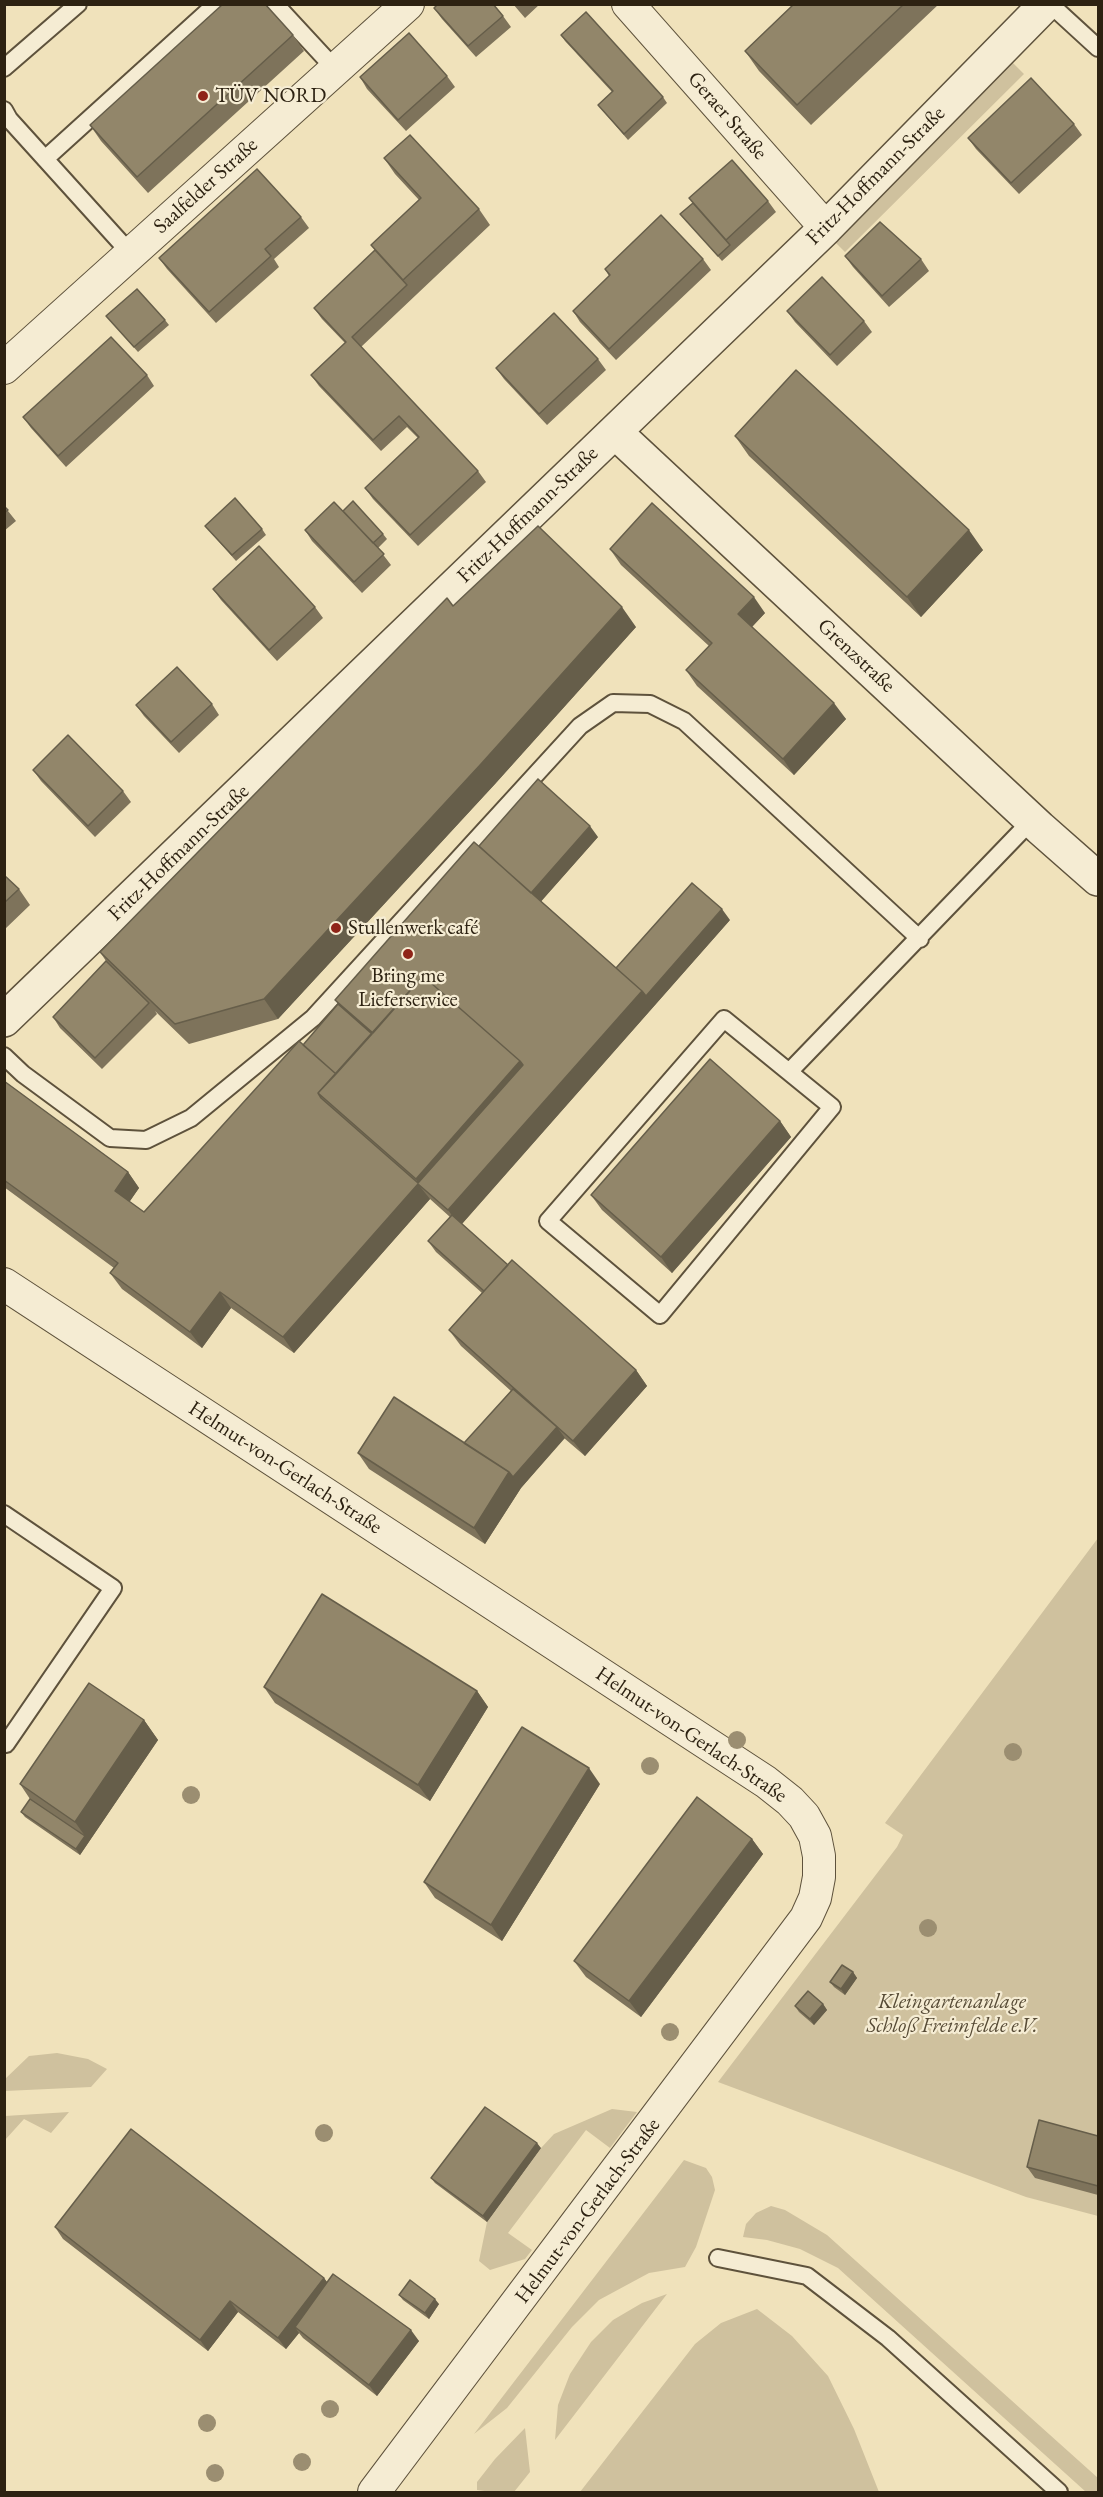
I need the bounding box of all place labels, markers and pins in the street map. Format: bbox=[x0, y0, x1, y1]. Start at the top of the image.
place label: TÜV NORD bbox=[215, 83, 326, 109]
marker: TÜV NORD bbox=[196, 89, 210, 103]
place label: Stullenwerk café bbox=[348, 915, 478, 941]
marker: Stullenwerk café bbox=[329, 921, 343, 935]
marker: Bring me Lieferservice bbox=[401, 947, 415, 961]
place label: Bring me Lieferservice bbox=[358, 963, 458, 1013]

